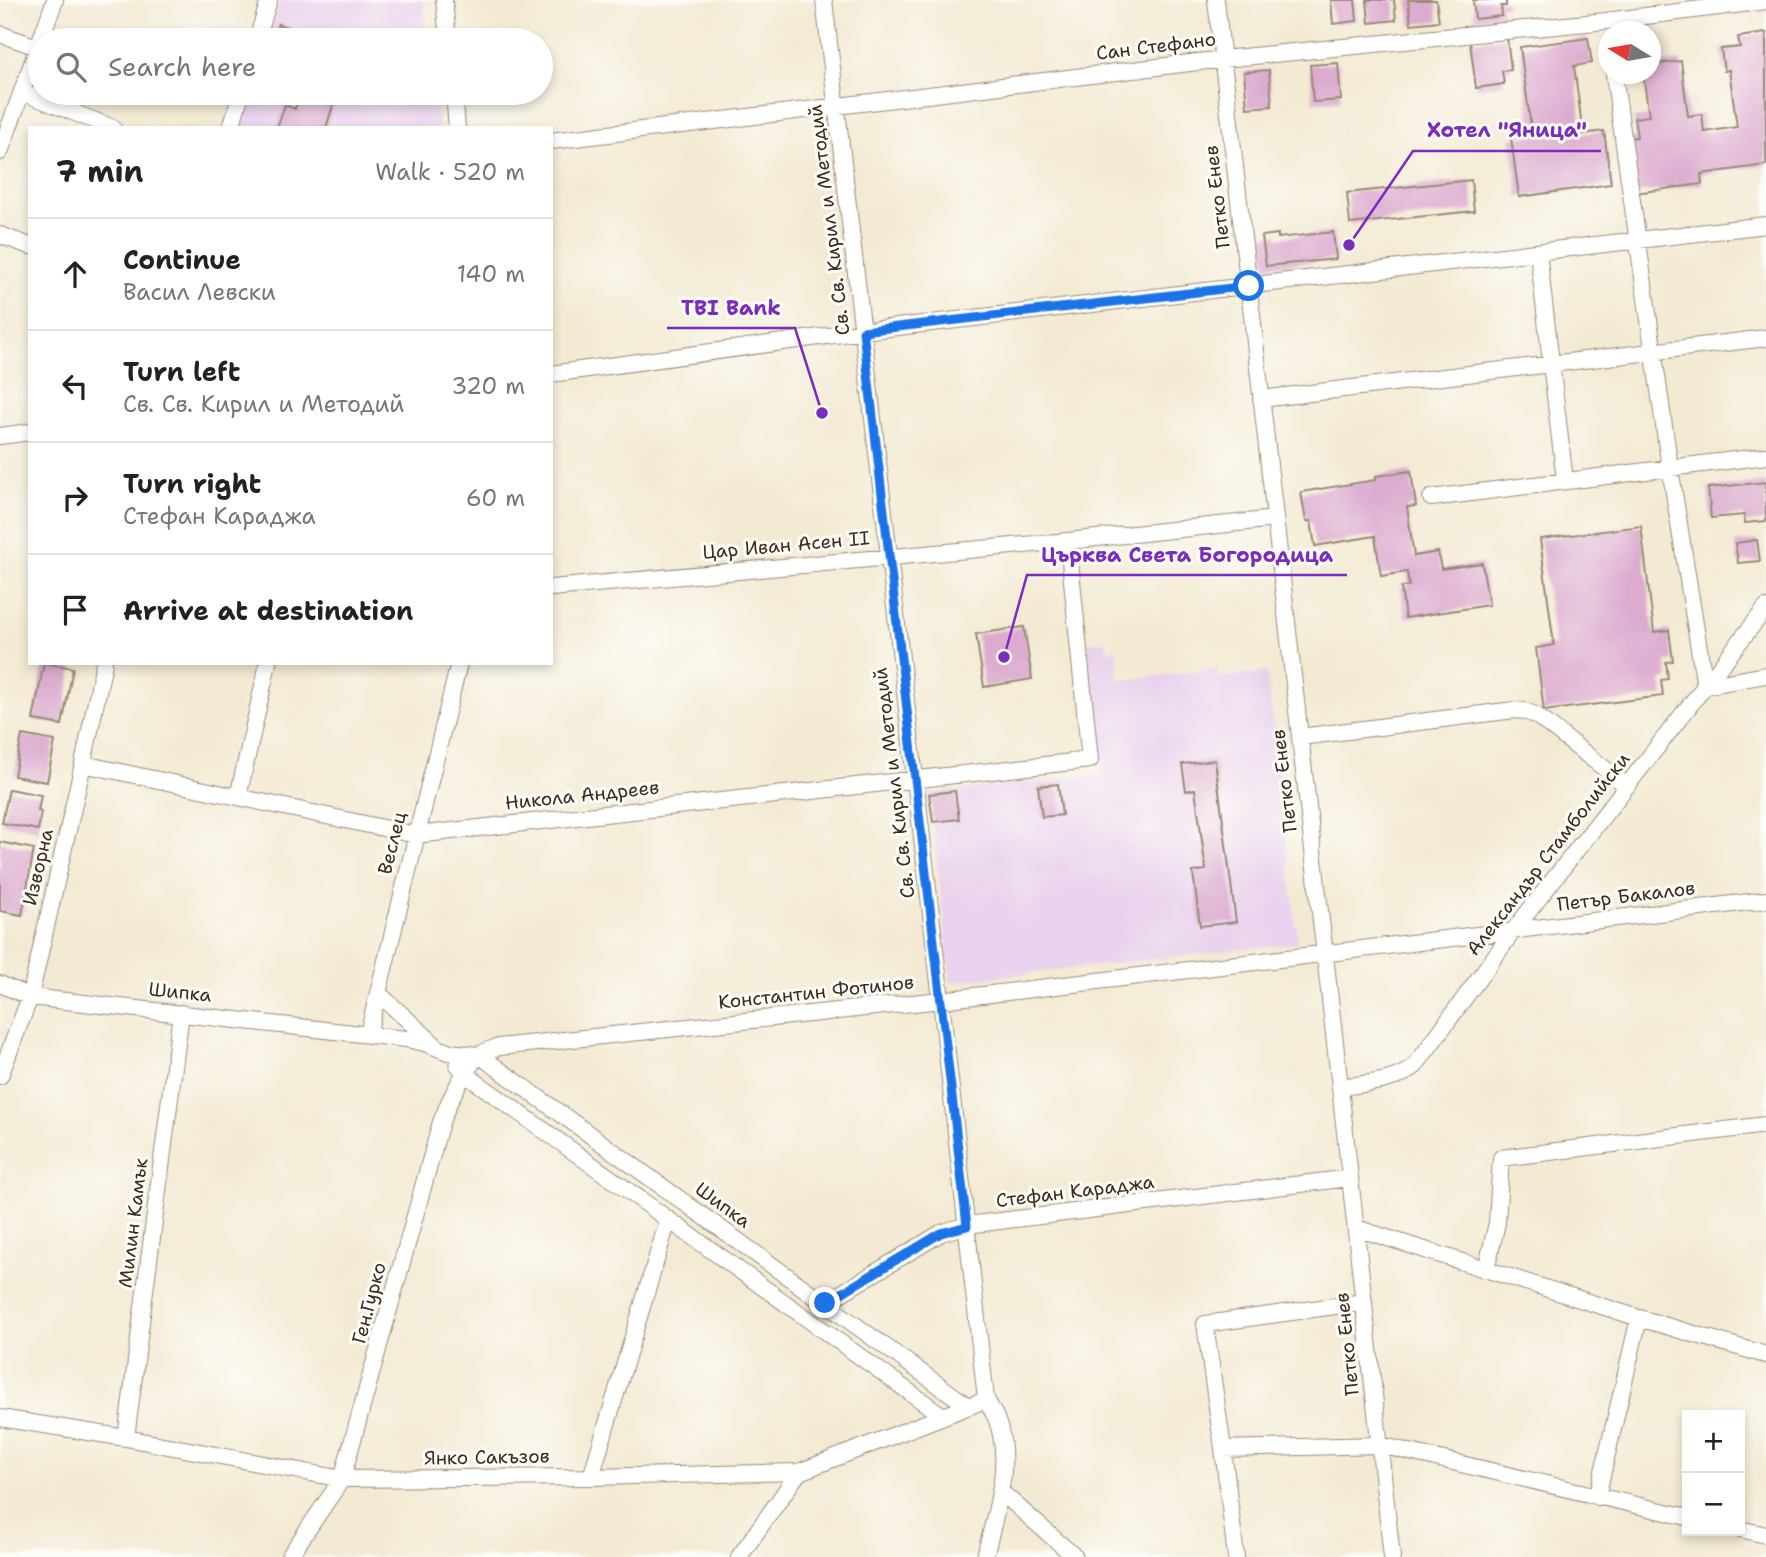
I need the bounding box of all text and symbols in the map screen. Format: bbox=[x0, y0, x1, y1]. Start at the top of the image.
north arrow bbox=[1598, 21, 1661, 84]
street label: Сан Стефано bbox=[1095, 26, 1217, 66]
search box bbox=[28, 28, 553, 105]
icon: search bbox=[52, 48, 90, 86]
text: Search here bbox=[108, 49, 257, 84]
street label: Св. Св. Кирил и Методий bbox=[802, 103, 856, 337]
callout: Хотел "Яница" bbox=[1413, 109, 1601, 151]
text: Хотел "Яница" bbox=[1427, 116, 1587, 144]
street label: Петко Енев bbox=[1198, 144, 1236, 250]
text: 7 min bbox=[56, 151, 143, 192]
text: Walk · 520 m bbox=[375, 157, 525, 187]
text: Continue bbox=[123, 242, 241, 277]
icon: ahead bbox=[56, 255, 94, 293]
text: 140 m bbox=[457, 259, 525, 289]
route start bbox=[1233, 270, 1264, 301]
text: Васил Левски bbox=[123, 277, 276, 307]
callout: TBI Bank bbox=[667, 286, 795, 328]
text: TBI Bank bbox=[681, 294, 781, 322]
text: Turn left bbox=[123, 354, 240, 389]
icon: left bbox=[56, 367, 94, 405]
text: 320 m bbox=[451, 371, 525, 401]
text: Св. Св. Кирил и Методий bbox=[123, 389, 404, 419]
text: Turn right bbox=[123, 466, 261, 501]
icon: right bbox=[56, 479, 94, 517]
text: 60 m bbox=[466, 483, 525, 513]
text: Стефан Караджа bbox=[123, 501, 316, 531]
street label: Цар Иван Асен II bbox=[701, 525, 871, 565]
callout: Църква Света Богородица bbox=[1027, 533, 1347, 575]
text: Църква Света Богородица bbox=[1041, 541, 1334, 569]
icon: arrive bbox=[56, 591, 94, 629]
text: Arrive at destination bbox=[123, 593, 413, 628]
street label: Св. Св. Кирил и Методий bbox=[867, 666, 921, 900]
street label: Петко Енев bbox=[1265, 728, 1303, 834]
street label: Александър Стамболийски bbox=[1461, 747, 1635, 961]
street label: Никола Андреев bbox=[504, 774, 660, 816]
street label: Веслец bbox=[372, 809, 412, 877]
street label: Изворна bbox=[17, 826, 59, 908]
street label: Петър Бакалов bbox=[1556, 875, 1696, 917]
street label: Константин Фотинов bbox=[717, 969, 915, 1015]
street label: Шипка bbox=[147, 976, 213, 1008]
street label: Милин Камък bbox=[113, 1157, 153, 1289]
street label: Стефан Караджа bbox=[994, 1169, 1156, 1213]
street label: Шипка bbox=[690, 1176, 756, 1234]
street label: Ген.Гурко bbox=[346, 1259, 392, 1347]
route end bbox=[809, 1287, 840, 1318]
street label: Петко Енев bbox=[1329, 1291, 1365, 1397]
map controls bbox=[1682, 1410, 1745, 1536]
button: + bbox=[1682, 1410, 1745, 1473]
street label: Янко Сакъзов bbox=[424, 1443, 550, 1471]
button: − bbox=[1682, 1473, 1745, 1536]

